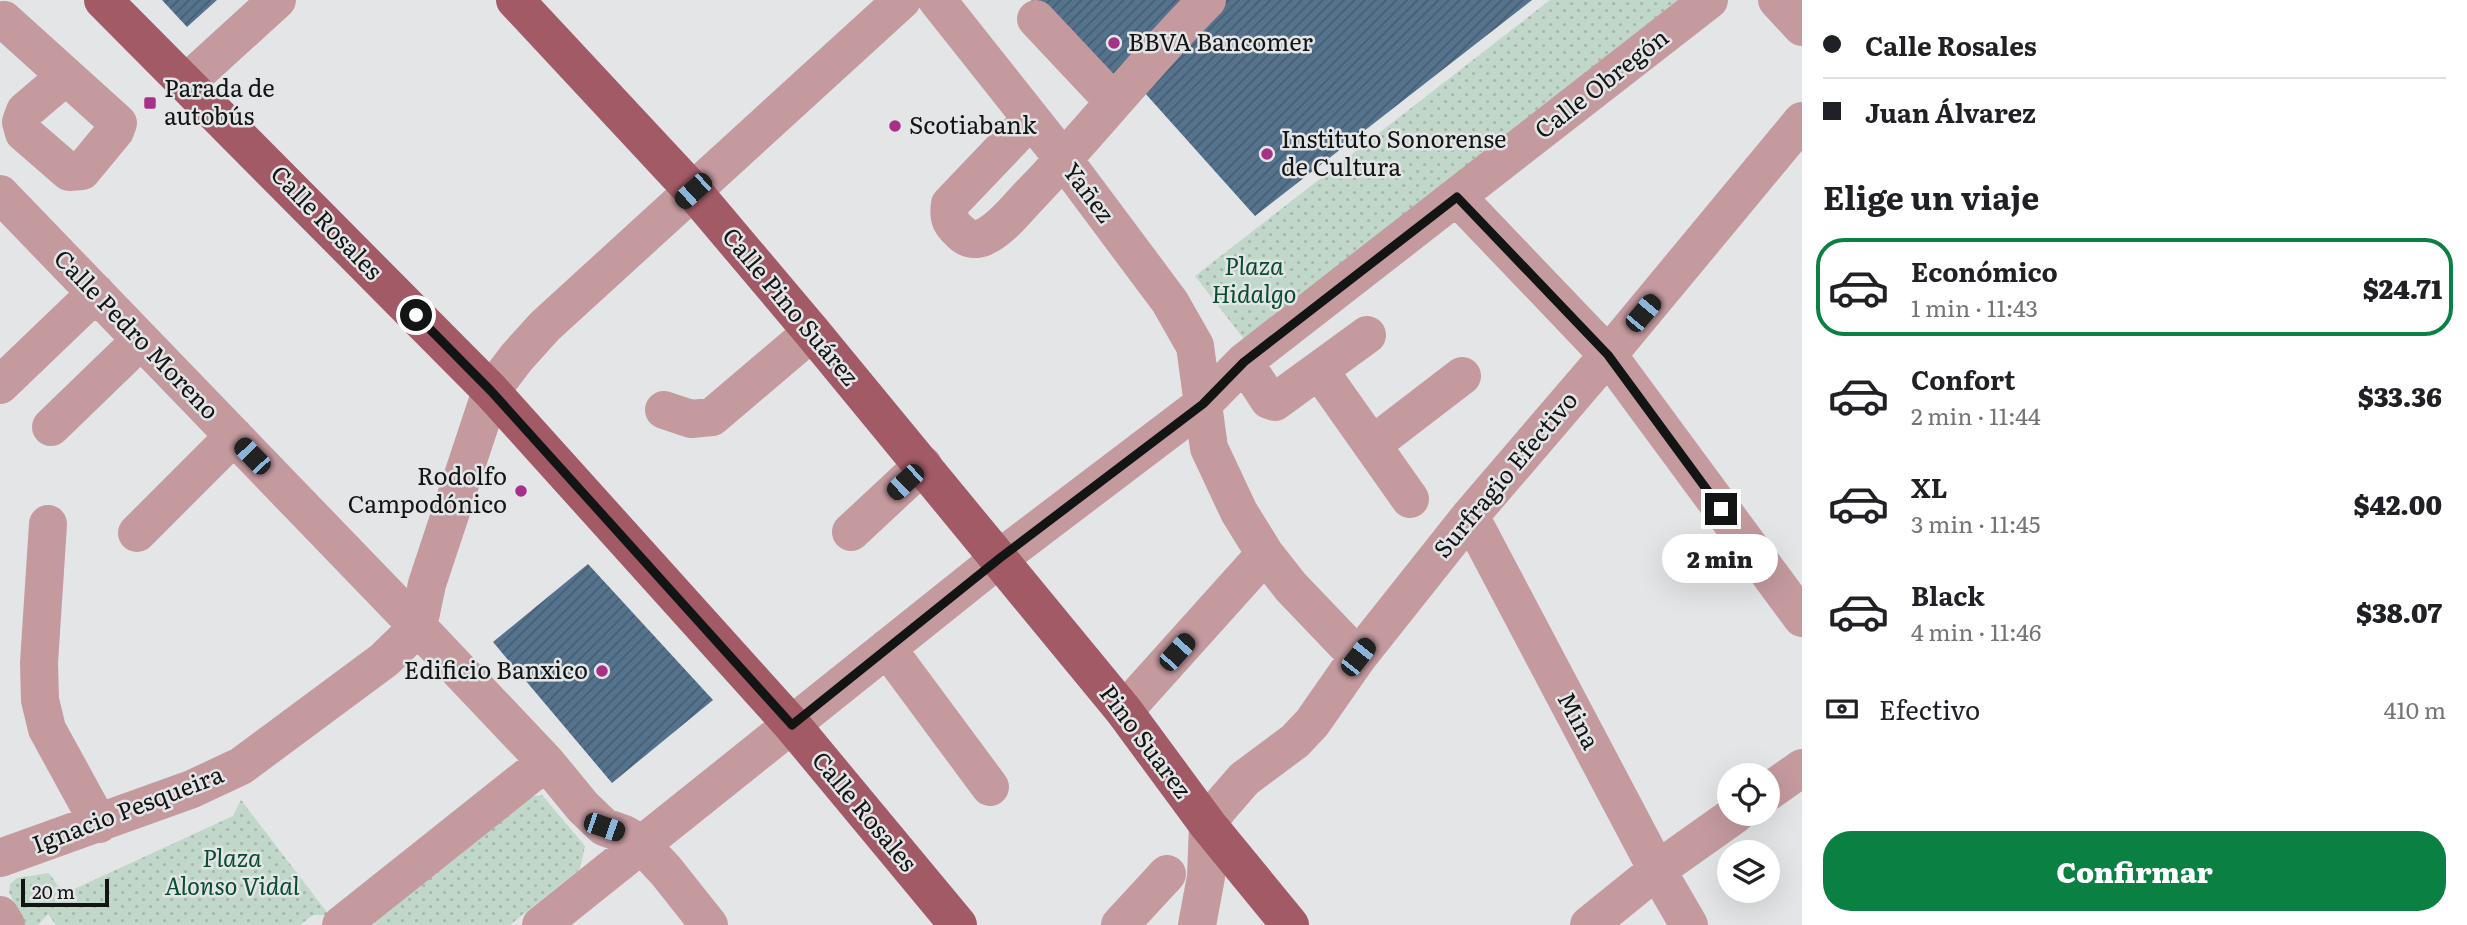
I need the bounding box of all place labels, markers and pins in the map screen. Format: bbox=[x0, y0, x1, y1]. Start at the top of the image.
place label: BBVA Bancomer bbox=[1128, 23, 1313, 58]
marker: BBVA Bancomer bbox=[1106, 35, 1122, 51]
place label: Parada de autobús bbox=[164, 69, 275, 132]
marker: Parada de autobús bbox=[142, 95, 158, 111]
place label: Scotiabank bbox=[909, 106, 1037, 141]
marker: Scotiabank bbox=[887, 118, 903, 134]
place label: Instituto Sonorense de Cultura bbox=[1281, 120, 1507, 183]
marker: Instituto Sonorense de Cultura bbox=[1259, 146, 1275, 162]
place label: Rodolfo Campodónico bbox=[348, 457, 507, 520]
marker: Rodolfo Campodónico bbox=[513, 483, 529, 499]
place label: Edificio Banxico bbox=[404, 651, 588, 686]
marker: Edificio Banxico bbox=[594, 663, 610, 679]

